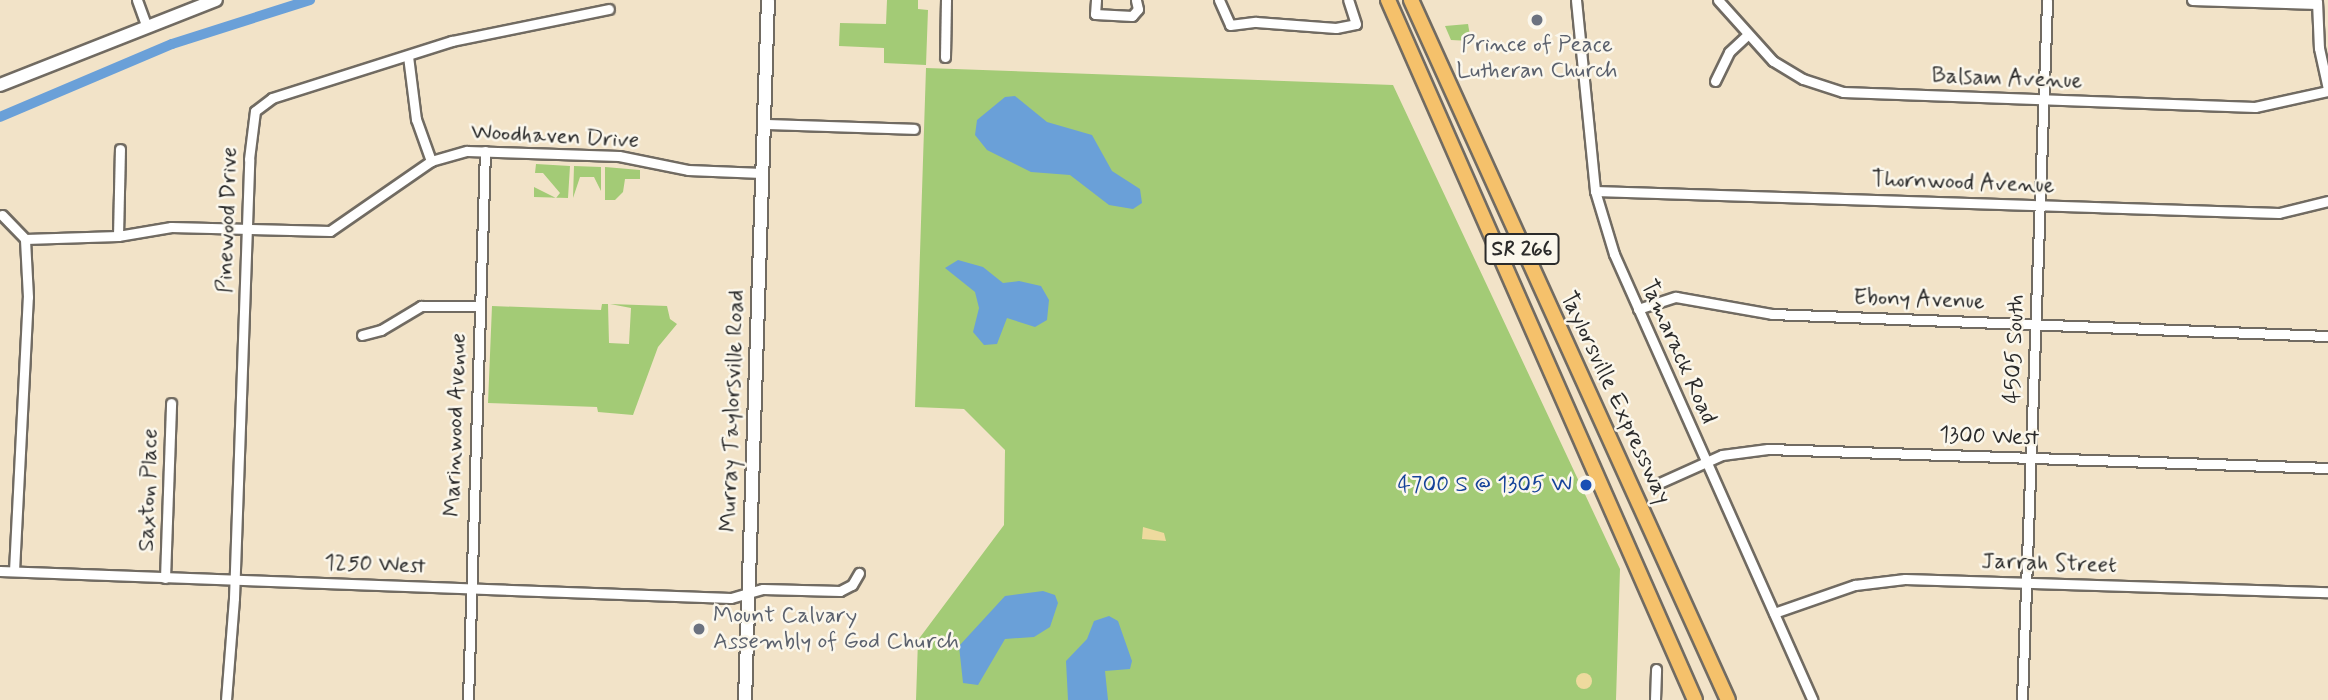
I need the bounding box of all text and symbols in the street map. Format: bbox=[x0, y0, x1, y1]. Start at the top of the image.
marker: Prince of Peace Lutheran Church bbox=[1529, 12, 1545, 28]
place label: Prince of Peace Lutheran Church bbox=[1454, 31, 1620, 85]
street label: Balsam Avenue bbox=[1932, 63, 2082, 95]
street label: Woodhaven Drive bbox=[471, 119, 639, 155]
street label: Pinewood Drive bbox=[212, 147, 244, 293]
street label: Thornwood Avenue bbox=[1872, 166, 2054, 200]
road number: SR 266 bbox=[1484, 232, 1560, 266]
street label: Tamarack Road bbox=[1634, 276, 1722, 428]
street label: Ebony Avenue bbox=[1851, 284, 1987, 316]
street label: Taylorsville Expressway bbox=[1553, 287, 1677, 509]
street label: Murray Taylorsville Road bbox=[715, 292, 751, 530]
street label: 4505 South bbox=[1999, 294, 2031, 404]
street label: Marinwood Avenue bbox=[439, 330, 473, 520]
street label: 1300 West bbox=[1939, 421, 2039, 453]
street label: Saxton Place bbox=[133, 428, 165, 552]
place label: 4700 S @ 1305 W bbox=[1397, 471, 1572, 499]
marker: 4700 S @ 1305 W bbox=[1578, 477, 1594, 493]
street label: Jarrah Street bbox=[1979, 548, 2119, 580]
street label: 1250 West bbox=[324, 549, 426, 581]
place label: Mount Calvary Assembly of God Church bbox=[713, 602, 959, 656]
marker: Mount Calvary Assembly of God Church bbox=[691, 621, 707, 637]

